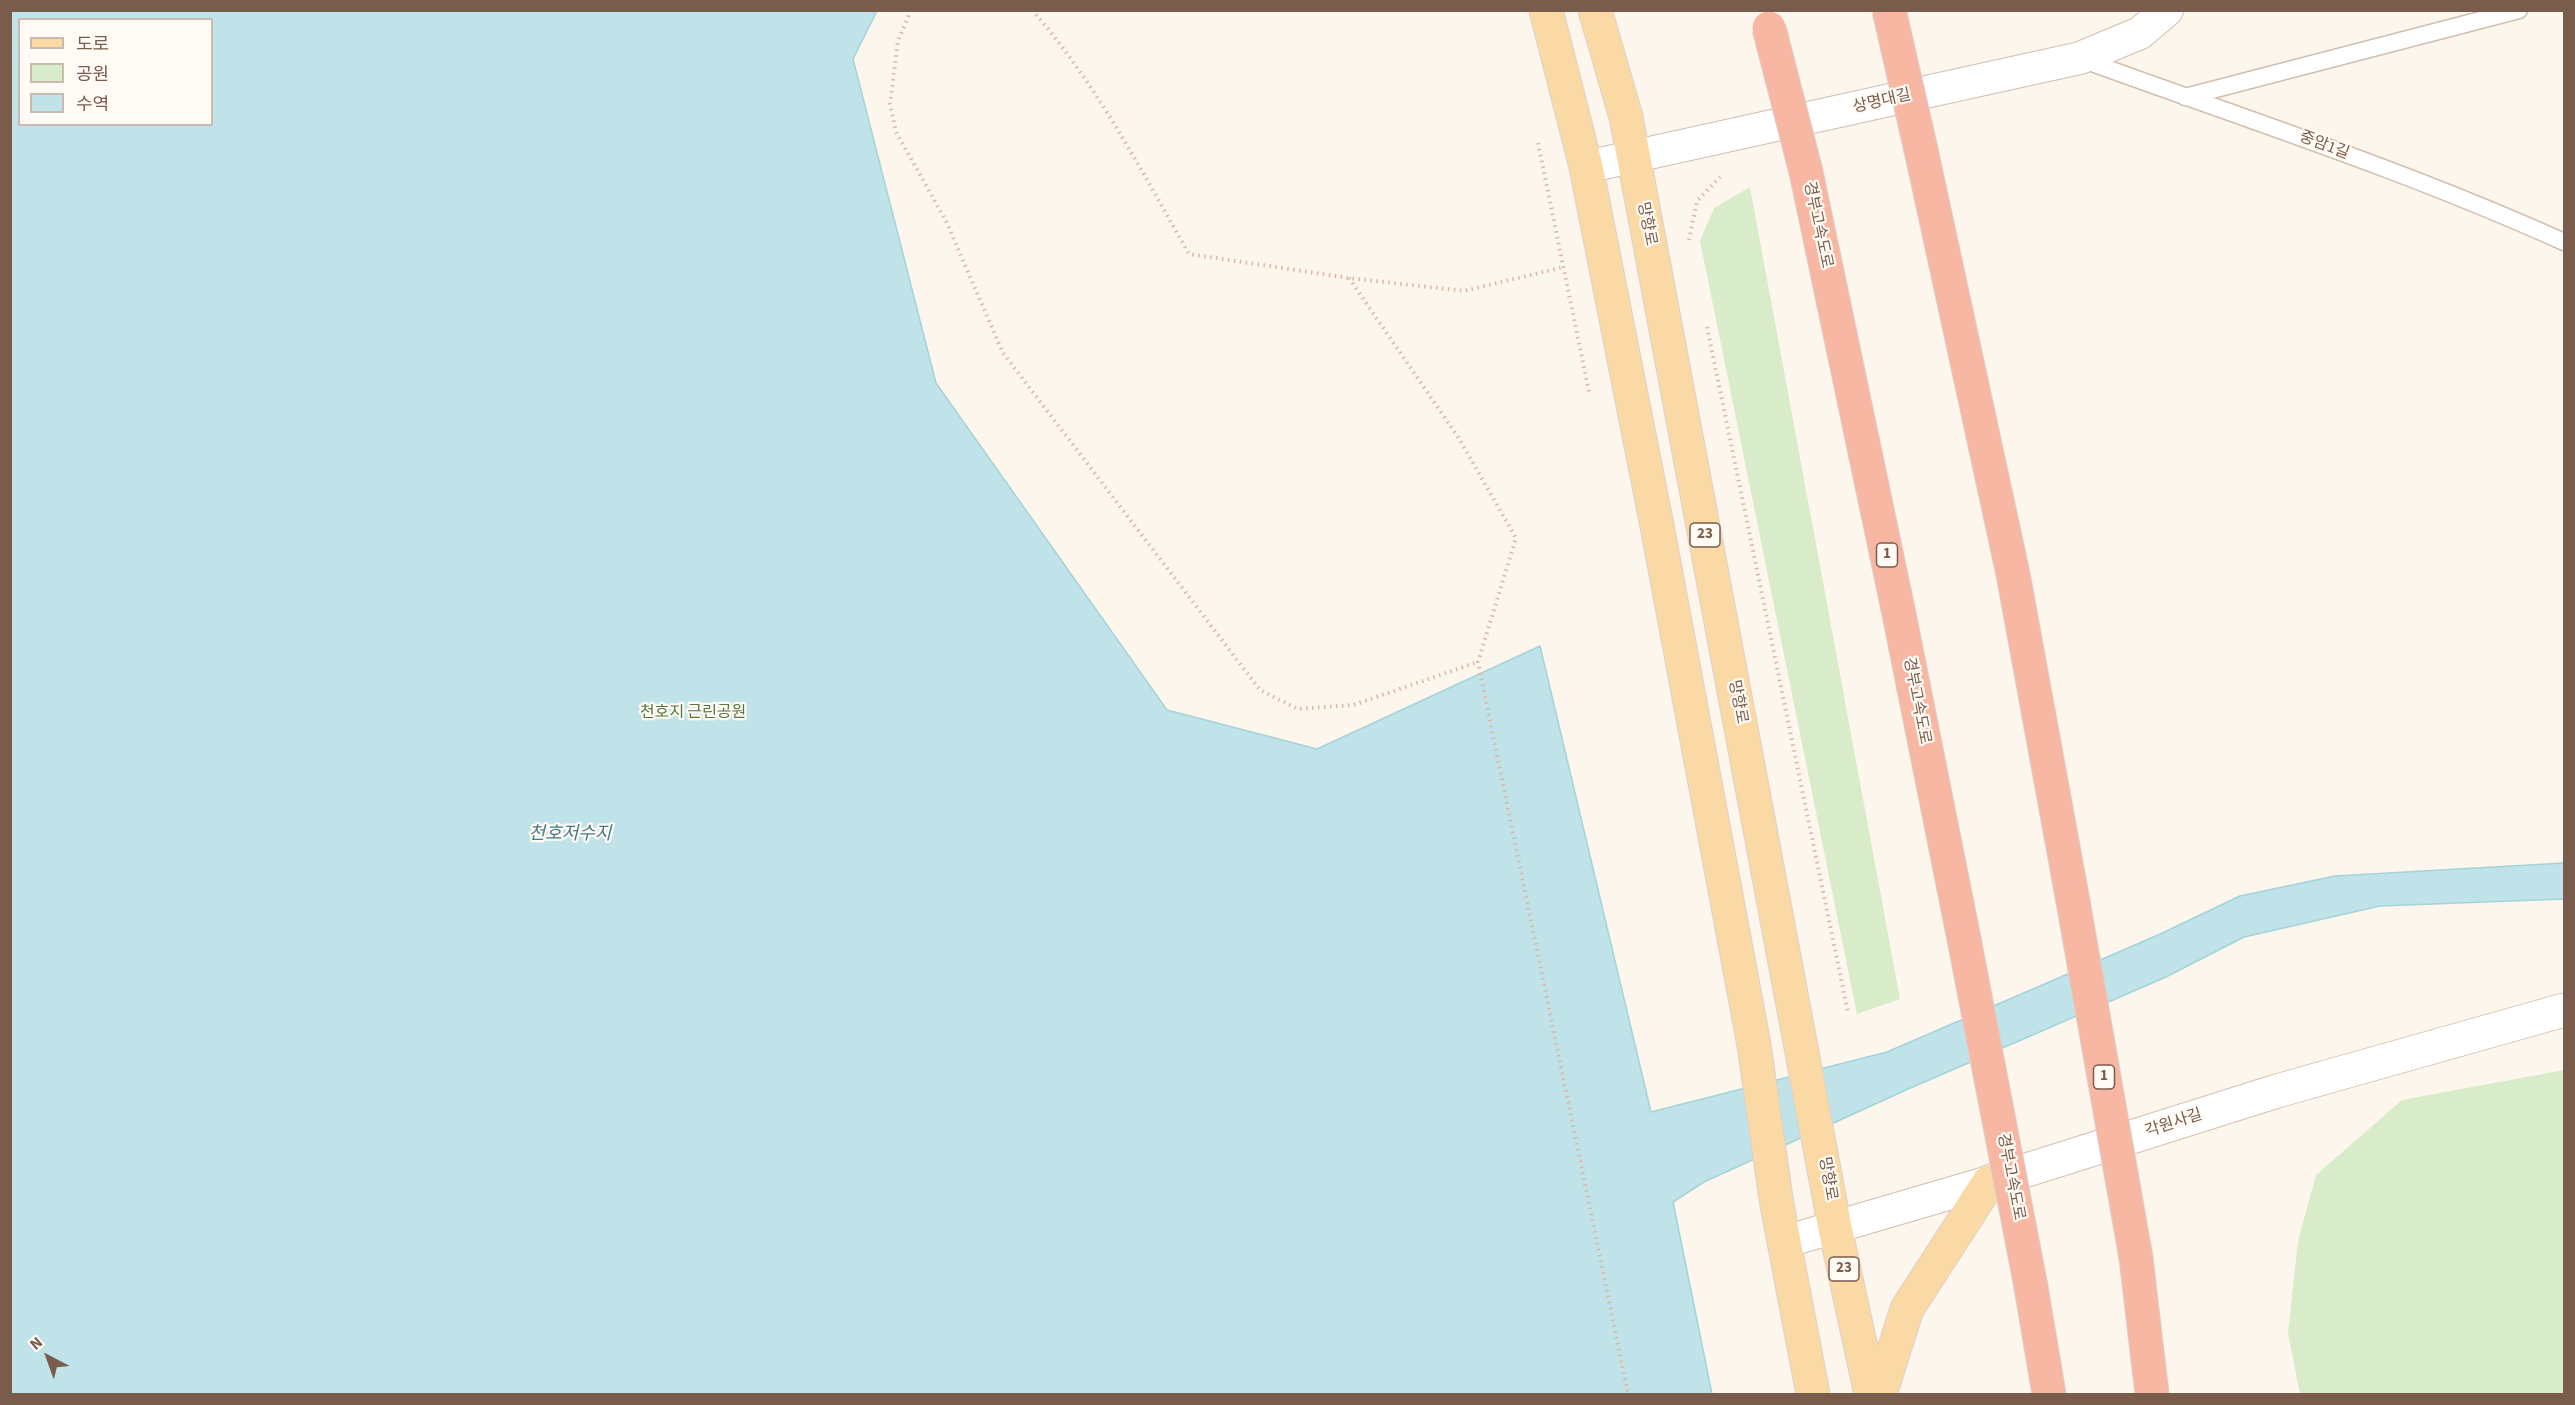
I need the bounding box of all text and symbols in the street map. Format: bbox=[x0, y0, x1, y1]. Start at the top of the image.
legend bbox=[18, 18, 213, 126]
text: 도로 bbox=[76, 32, 109, 57]
text: 공원 bbox=[76, 62, 109, 87]
street label: 상명대길 bbox=[1851, 86, 1913, 118]
text: 수역 bbox=[76, 92, 109, 117]
street label: 중암1길 bbox=[2296, 128, 2352, 164]
street label: 경부고속도로 bbox=[1798, 180, 1836, 270]
street label: 망향로 bbox=[1632, 200, 1660, 248]
road number: 23 bbox=[1690, 523, 1720, 547]
road number: 1 bbox=[1876, 543, 1898, 567]
street label: 경부고속도로 bbox=[1898, 656, 1934, 746]
street label: 망향로 bbox=[1723, 678, 1751, 726]
park label: 천호지 근린공원 bbox=[640, 703, 746, 723]
water label: 천호저수지 bbox=[529, 824, 611, 846]
road number: 1 bbox=[2094, 1065, 2114, 1089]
street label: 각원사길 bbox=[2143, 1106, 2205, 1142]
street label: 경부고속도로 bbox=[1992, 1132, 2028, 1222]
street label: 망향로 bbox=[1814, 1156, 1840, 1202]
road number: 23 bbox=[1829, 1257, 1859, 1281]
north arrow bbox=[18, 1327, 78, 1387]
text: N bbox=[25, 1332, 47, 1355]

